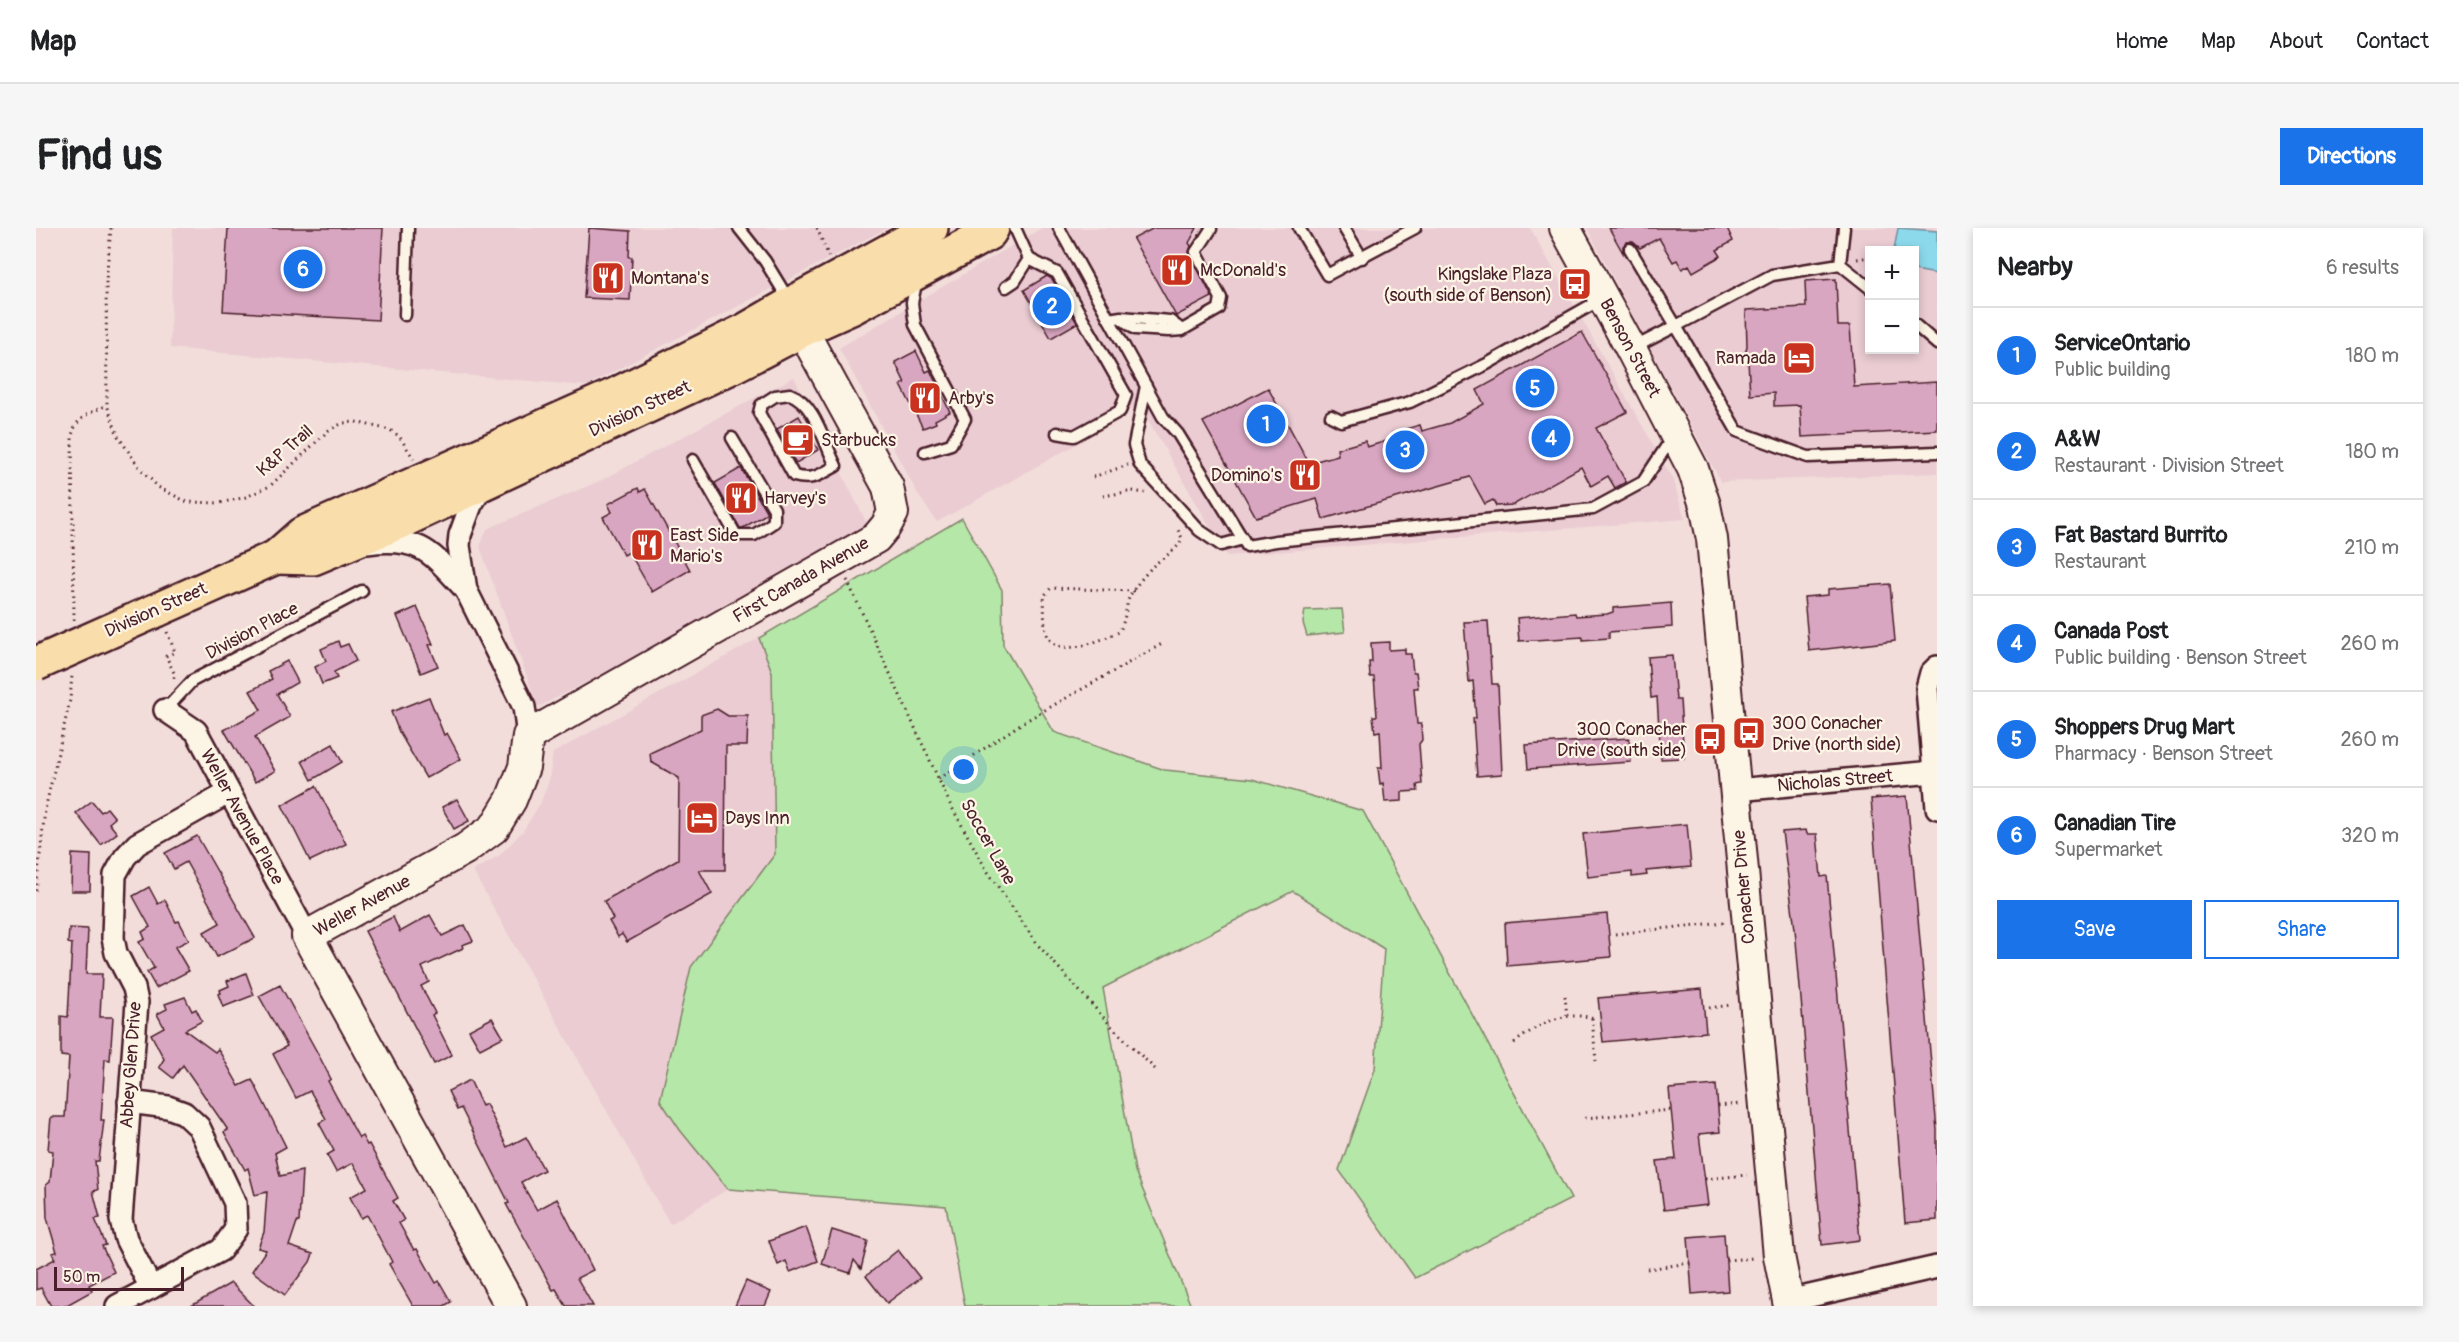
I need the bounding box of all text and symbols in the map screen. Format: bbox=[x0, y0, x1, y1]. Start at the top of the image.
text: Map bbox=[30, 24, 76, 59]
text: Home bbox=[2115, 28, 2168, 55]
text: Map bbox=[2201, 28, 2236, 55]
text: About bbox=[2269, 28, 2323, 55]
text: Contact bbox=[2356, 28, 2429, 55]
button: Directions bbox=[2280, 128, 2423, 185]
text: Find us bbox=[36, 130, 162, 182]
pin: 6 bbox=[284, 246, 322, 291]
map controls bbox=[1865, 246, 1919, 354]
button: + bbox=[1865, 246, 1919, 300]
text: Nearby bbox=[1997, 251, 2073, 283]
restaurant icon: McDonald's bbox=[1159, 252, 1195, 288]
text: 6 results bbox=[2326, 255, 2399, 280]
place label: McDonald's bbox=[1200, 259, 1286, 282]
restaurant icon: Montana's bbox=[590, 260, 626, 296]
place label: Kingslake Plaza (south side of Benson) bbox=[1383, 263, 1552, 307]
bus stop icon: Kingslake Plaza (south side of Benson) bbox=[1557, 266, 1593, 302]
place label: Montana's bbox=[631, 267, 709, 290]
pin: 2 bbox=[1032, 284, 1072, 328]
street label: Benson Street bbox=[1594, 294, 1666, 402]
button: − bbox=[1865, 300, 1919, 354]
text: ServiceOntario bbox=[2054, 329, 2190, 357]
hotel icon: Ramada bbox=[1781, 340, 1817, 376]
text: 1 bbox=[2013, 343, 2020, 368]
text: 180 m bbox=[2345, 343, 2399, 368]
place label: Ramada bbox=[1716, 347, 1776, 370]
text: Public building bbox=[2054, 357, 2170, 382]
pin: 5 bbox=[1516, 366, 1554, 410]
street label: Division Street bbox=[585, 375, 695, 443]
restaurant icon: Arby's bbox=[907, 380, 943, 416]
place label: Arby's bbox=[948, 387, 994, 410]
pin: 1 bbox=[1246, 402, 1286, 446]
pin: 4 bbox=[1532, 416, 1570, 460]
street label: K&P Trail bbox=[252, 420, 318, 482]
cafe icon: Starbucks bbox=[780, 422, 816, 458]
text: A&W bbox=[2054, 425, 2101, 453]
pin: 3 bbox=[1386, 428, 1424, 472]
place label: Starbucks bbox=[821, 429, 896, 452]
text: 2 bbox=[2011, 439, 2022, 464]
text: 180 m bbox=[2345, 439, 2399, 464]
text: Restaurant · Division Street bbox=[2054, 453, 2284, 478]
restaurant icon: Domino's bbox=[1287, 457, 1323, 493]
place label: Domino's bbox=[1211, 464, 1282, 487]
restaurant icon: Harvey's bbox=[723, 480, 759, 516]
place label: Harvey's bbox=[764, 487, 826, 510]
text: Fat Bastard Burrito bbox=[2054, 521, 2228, 549]
place label: East Side Mario's bbox=[670, 524, 739, 568]
restaurant icon: East Side Mario's bbox=[629, 527, 665, 563]
street label: First Canada Avenue bbox=[729, 532, 873, 628]
text: 3 bbox=[2011, 535, 2022, 560]
text: 210 m bbox=[2344, 535, 2399, 560]
text: Restaurant bbox=[2054, 549, 2146, 574]
street label: Division Street bbox=[101, 577, 212, 643]
street label: Division Place bbox=[202, 597, 302, 665]
text: Canada Post bbox=[2054, 617, 2168, 645]
text: 4 bbox=[2011, 631, 2022, 656]
text: 260 m bbox=[2340, 631, 2399, 656]
text: Public building · Benson Street bbox=[2054, 645, 2307, 670]
place label: 300 Conacher Drive (north side) bbox=[1772, 712, 1902, 756]
text: Shoppers Drug Mart bbox=[2054, 713, 2235, 741]
bus stop icon: 300 Conacher Drive (north side) bbox=[1731, 715, 1767, 751]
place label: 300 Conacher Drive (south side) bbox=[1557, 718, 1688, 762]
bus stop icon: 300 Conacher Drive (south side) bbox=[1692, 721, 1728, 757]
text: 5 bbox=[2011, 727, 2022, 752]
text: 260 m bbox=[2340, 727, 2399, 752]
text: Pharmacy · Benson Street bbox=[2054, 741, 2273, 766]
street label: Weller Avenue Place bbox=[195, 745, 289, 889]
your location bbox=[949, 755, 978, 784]
street label: Nicholas Street bbox=[1776, 764, 1895, 798]
street label: Soccer Lane bbox=[955, 795, 1021, 889]
hotel icon: Days Inn bbox=[684, 800, 720, 836]
place label: Days Inn bbox=[725, 807, 790, 830]
text: Canadian Tire bbox=[2054, 809, 2176, 837]
text: 6 bbox=[2011, 823, 2022, 848]
text: 320 m bbox=[2341, 823, 2399, 848]
street label: Conacher Drive bbox=[1728, 829, 1760, 945]
text: Supermarket bbox=[2054, 837, 2163, 862]
street label: Weller Avenue bbox=[309, 870, 415, 942]
button: Save bbox=[1997, 900, 2192, 959]
button: Share bbox=[2204, 900, 2399, 959]
street label: Abbey Glen Drive bbox=[115, 1001, 147, 1129]
scale bar bbox=[54, 1264, 184, 1292]
text: 50 m bbox=[63, 1267, 100, 1287]

